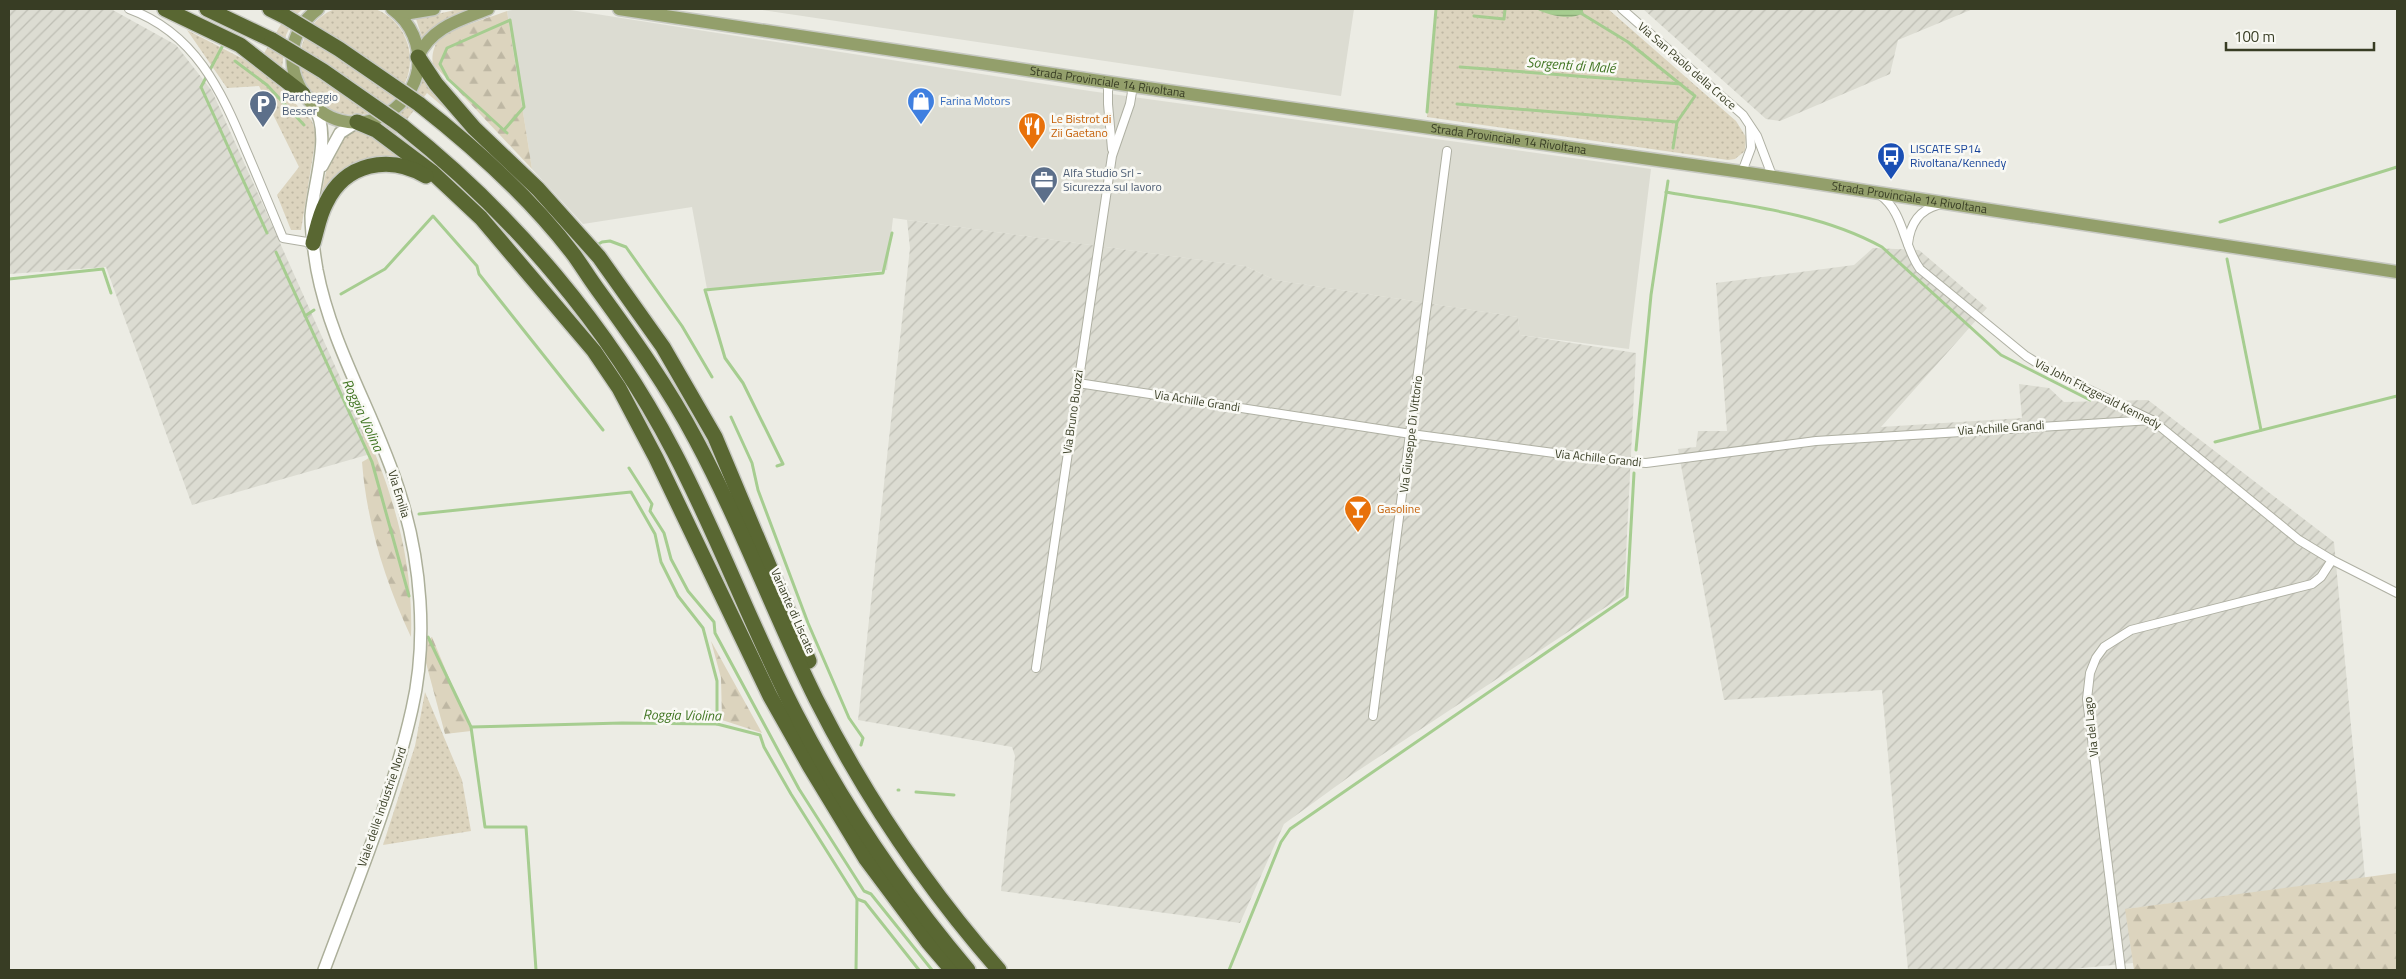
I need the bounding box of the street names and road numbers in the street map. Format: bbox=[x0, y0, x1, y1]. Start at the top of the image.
street label: Via San Paolo della Croce bbox=[1634, 17, 1741, 114]
street label: Strada Provinciale 14 Rivoltana bbox=[1029, 61, 1187, 102]
street label: Strada Provinciale 14 Rivoltana bbox=[1429, 118, 1588, 159]
street label: Strada Provinciale 14 Rivoltana bbox=[1830, 176, 1988, 218]
street label: Via John Fitzgerald Kennedy bbox=[2031, 353, 2165, 434]
street label: Via Bruno Buozzi bbox=[1057, 368, 1088, 455]
street label: Via Giuseppe Di Vittorio bbox=[1394, 374, 1427, 494]
street label: Via Achille Grandi bbox=[1153, 384, 1241, 417]
street label: Via Achille Grandi bbox=[1957, 415, 2045, 440]
street label: Via Achille Grandi bbox=[1554, 444, 1642, 471]
street label: Via Emilia bbox=[383, 468, 416, 520]
street label: Variante di Liscate bbox=[766, 565, 821, 657]
street label: Via del Lago bbox=[2078, 696, 2103, 758]
street label: Viale delle Industrie Nord bbox=[352, 744, 411, 869]

